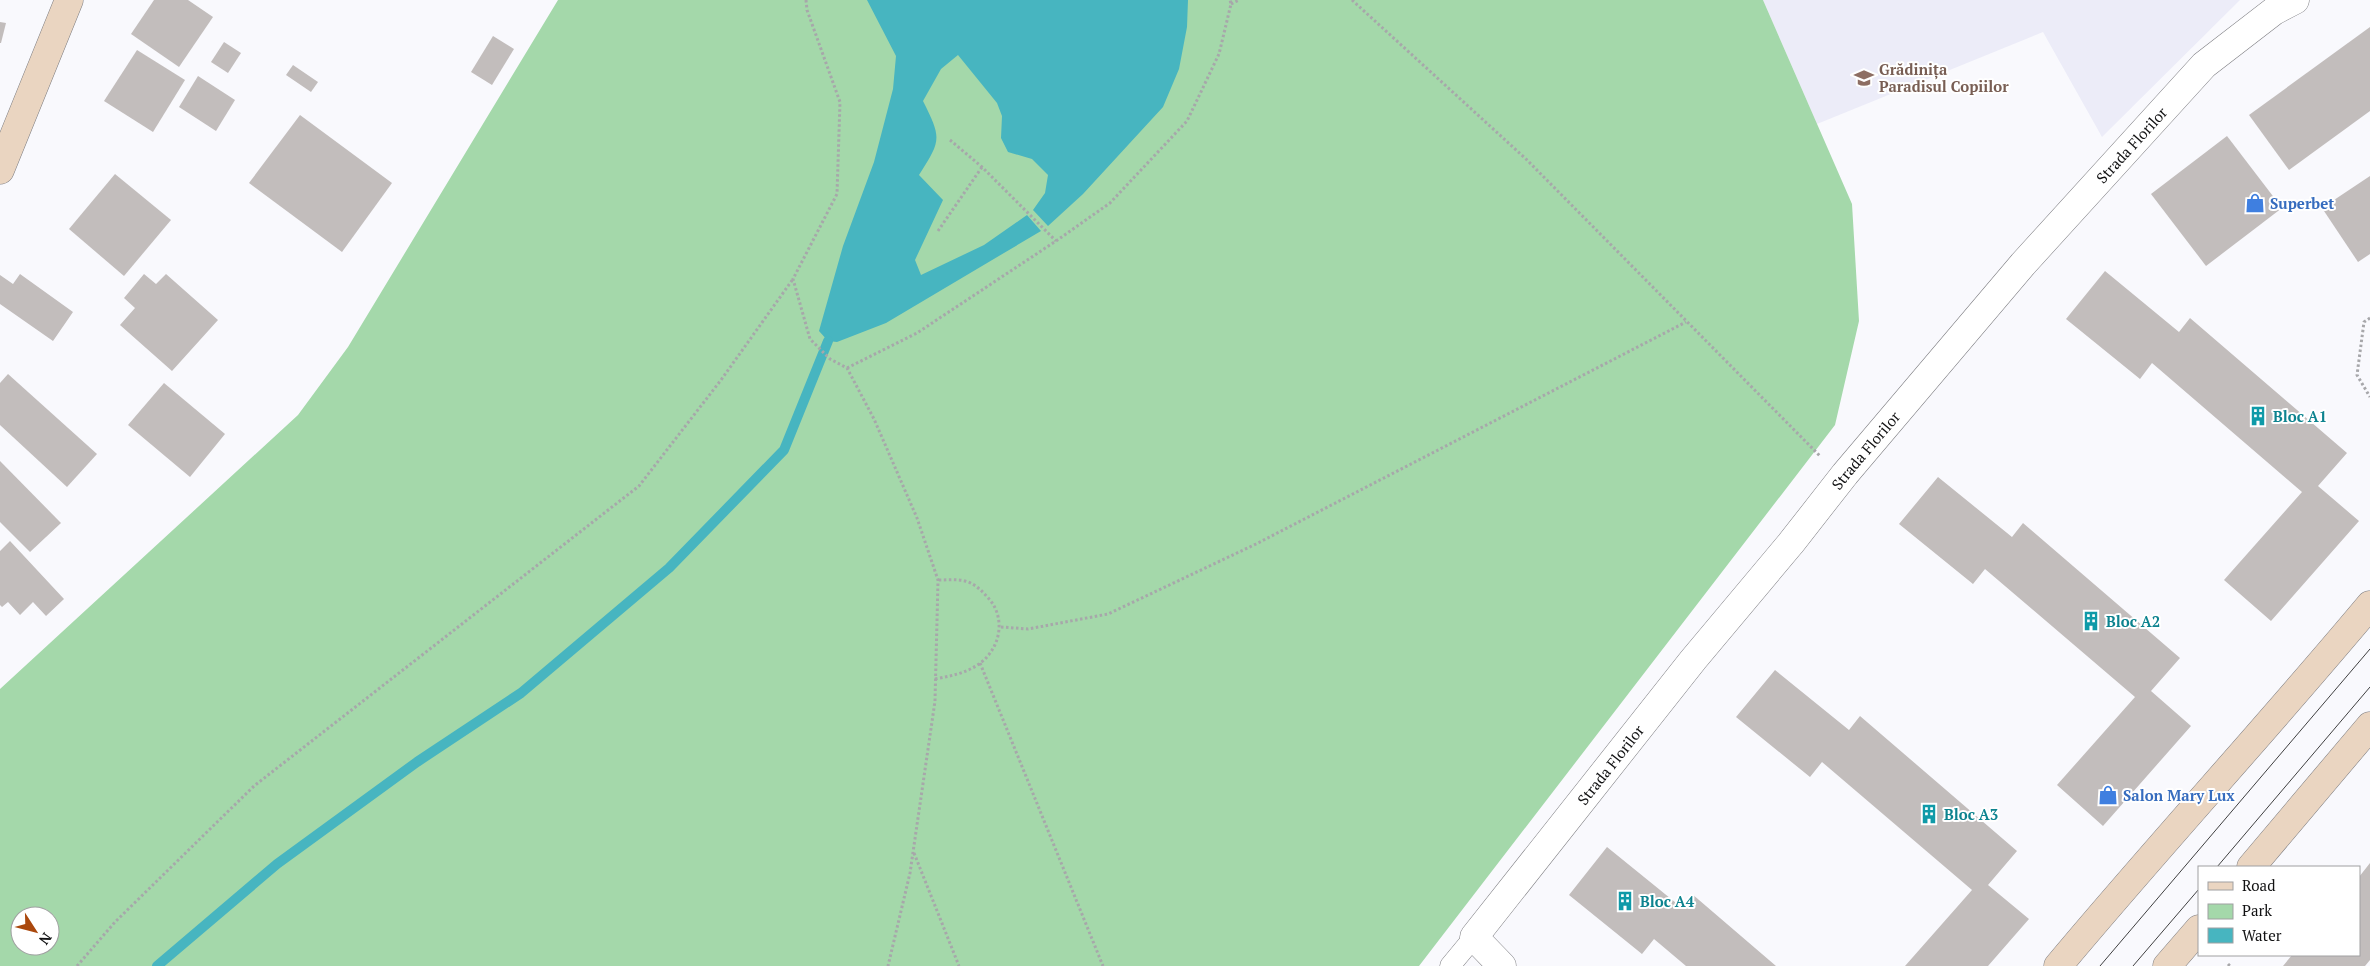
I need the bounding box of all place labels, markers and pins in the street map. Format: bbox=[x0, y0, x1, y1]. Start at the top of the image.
place label: Grădinița Paradisul Copiilor bbox=[1879, 59, 2009, 96]
school or university icon: Grădinița Paradisul Copiilor bbox=[1853, 67, 1875, 89]
shop icon: Superbet bbox=[2244, 192, 2266, 214]
place label: Superbet bbox=[2270, 193, 2334, 213]
building icon: Bloc A1 bbox=[2247, 405, 2269, 427]
place label: Bloc A1 bbox=[2273, 406, 2327, 426]
building icon: Bloc A2 bbox=[2080, 610, 2102, 632]
place label: Bloc A2 bbox=[2106, 611, 2160, 631]
shop icon: Salon Mary Lux bbox=[2097, 784, 2119, 806]
place label: Salon Mary Lux bbox=[2123, 785, 2235, 805]
building icon: Bloc A3 bbox=[1918, 803, 1940, 825]
place label: Bloc A3 bbox=[1944, 804, 1998, 824]
building icon: Bloc A4 bbox=[1614, 890, 1636, 912]
place label: Bloc A4 bbox=[1640, 891, 1695, 911]

